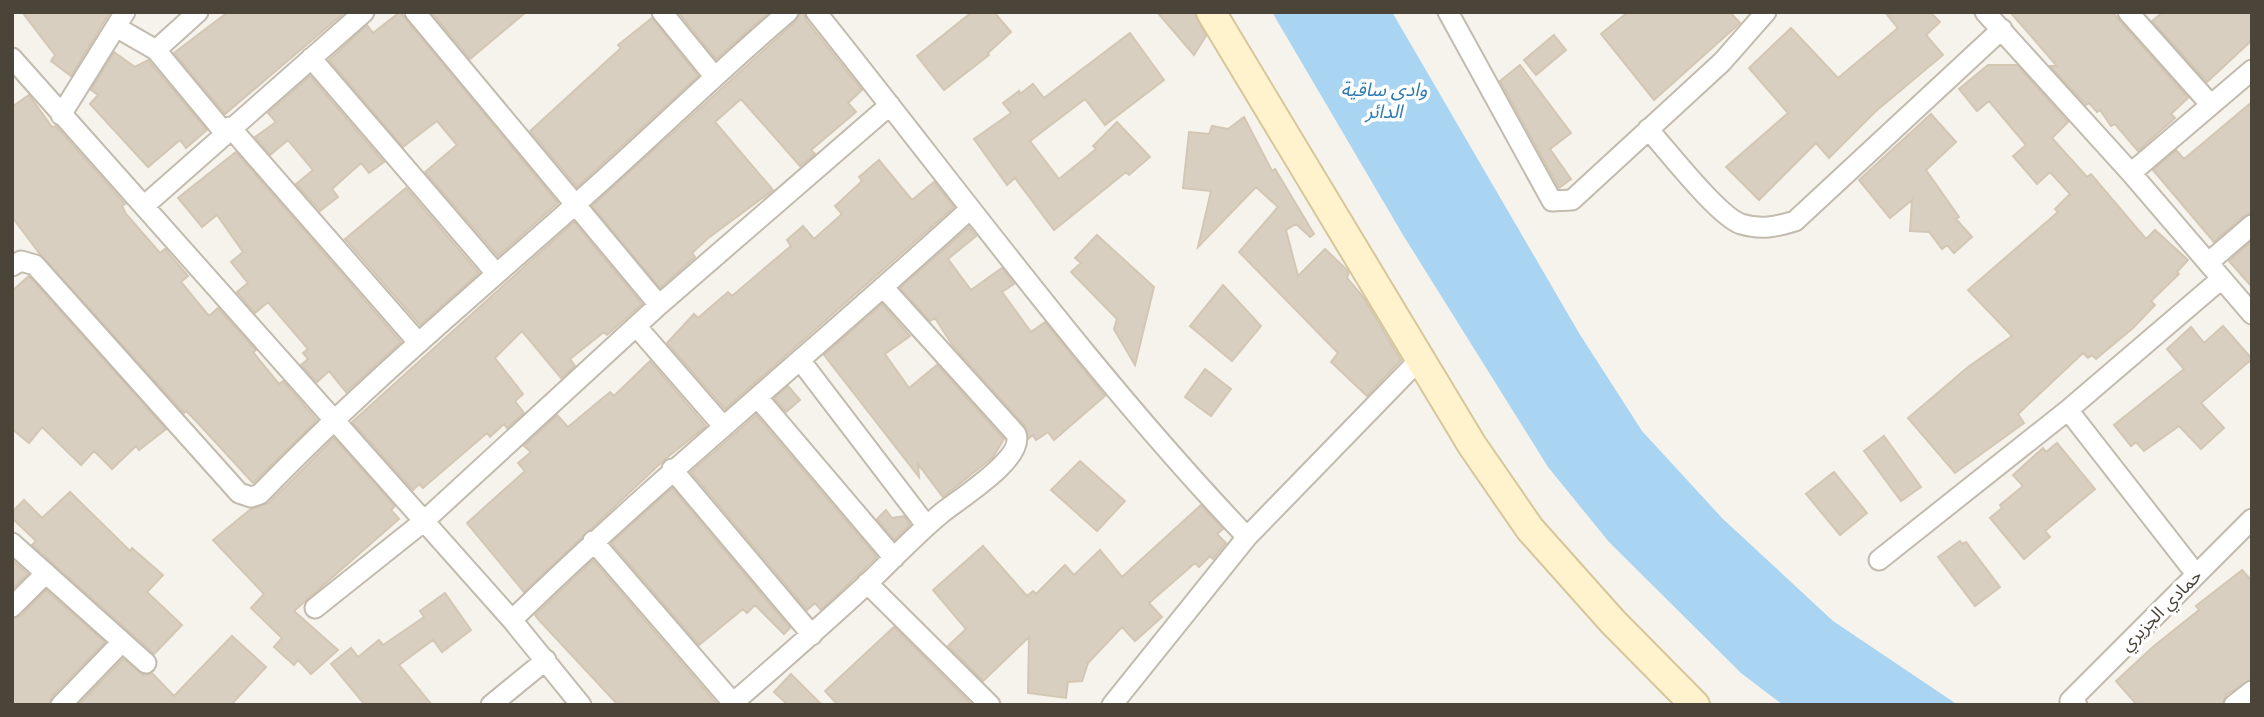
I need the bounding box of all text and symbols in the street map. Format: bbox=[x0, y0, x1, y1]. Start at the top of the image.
water label: وادي ساقية الدائر bbox=[1341, 78, 1428, 123]
street label: حمادي الجزيري bbox=[2116, 565, 2208, 657]

